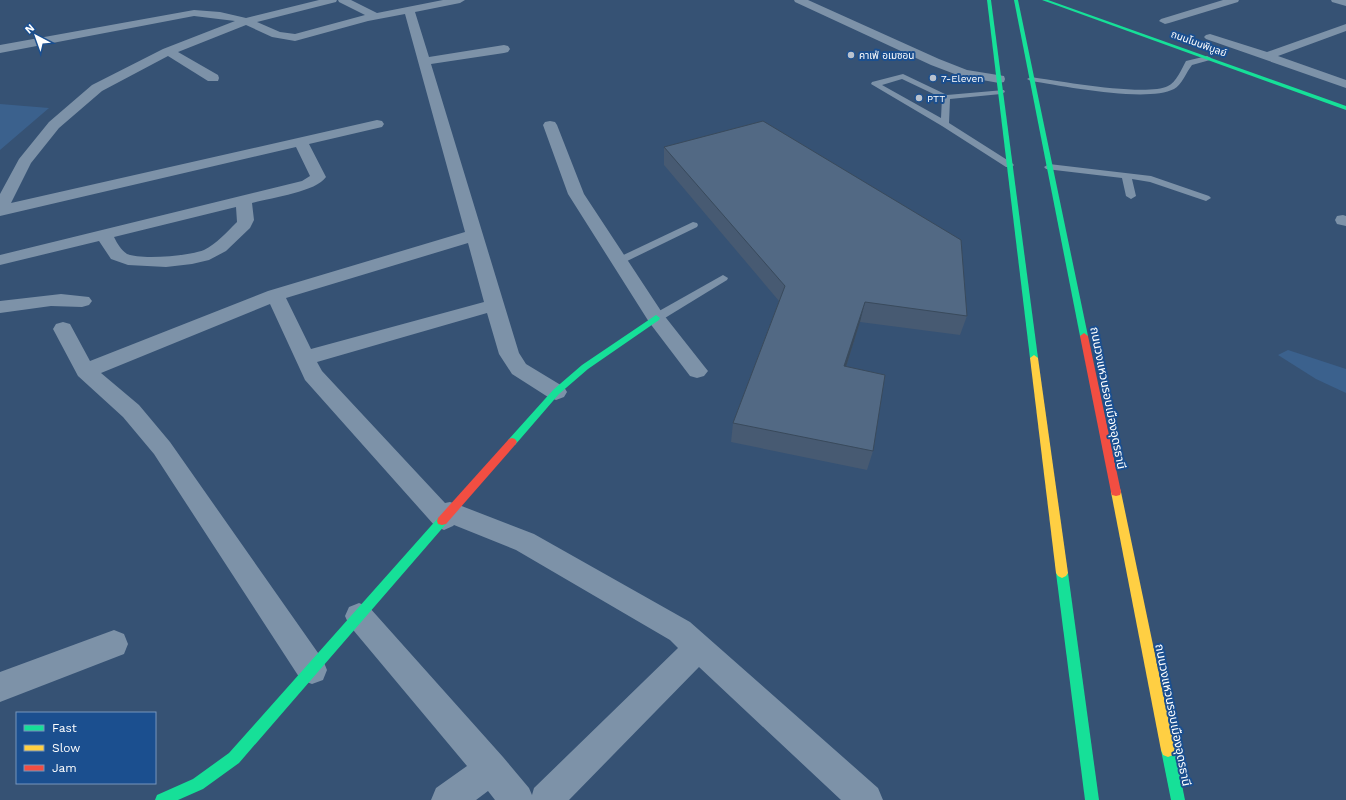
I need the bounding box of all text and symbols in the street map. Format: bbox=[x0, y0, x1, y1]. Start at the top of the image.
north arrow bbox=[16, 16, 56, 56]
text: N bbox=[22, 21, 37, 36]
street label: ถนนโนนพิบูลย์ bbox=[1169, 28, 1228, 60]
marker: คาเฟ่ อเมซอน bbox=[846, 50, 856, 60]
place label: คาเฟ่ อเมซอน bbox=[859, 50, 914, 61]
marker: 7-Eleven bbox=[928, 73, 938, 83]
place label: 7-Eleven bbox=[941, 73, 983, 84]
marker: PTT bbox=[914, 93, 924, 103]
place label: PTT bbox=[927, 93, 945, 104]
street label: ถนนวงแหวนรอบเมืองอุดรธานี bbox=[1087, 326, 1129, 470]
street label: ถนนวงแหวนรอบเมืองอุดรธานี bbox=[1152, 643, 1194, 787]
legend bbox=[16, 712, 156, 784]
text: Fast bbox=[52, 721, 77, 735]
text: Slow bbox=[52, 741, 80, 755]
text: Jam bbox=[52, 761, 77, 775]

